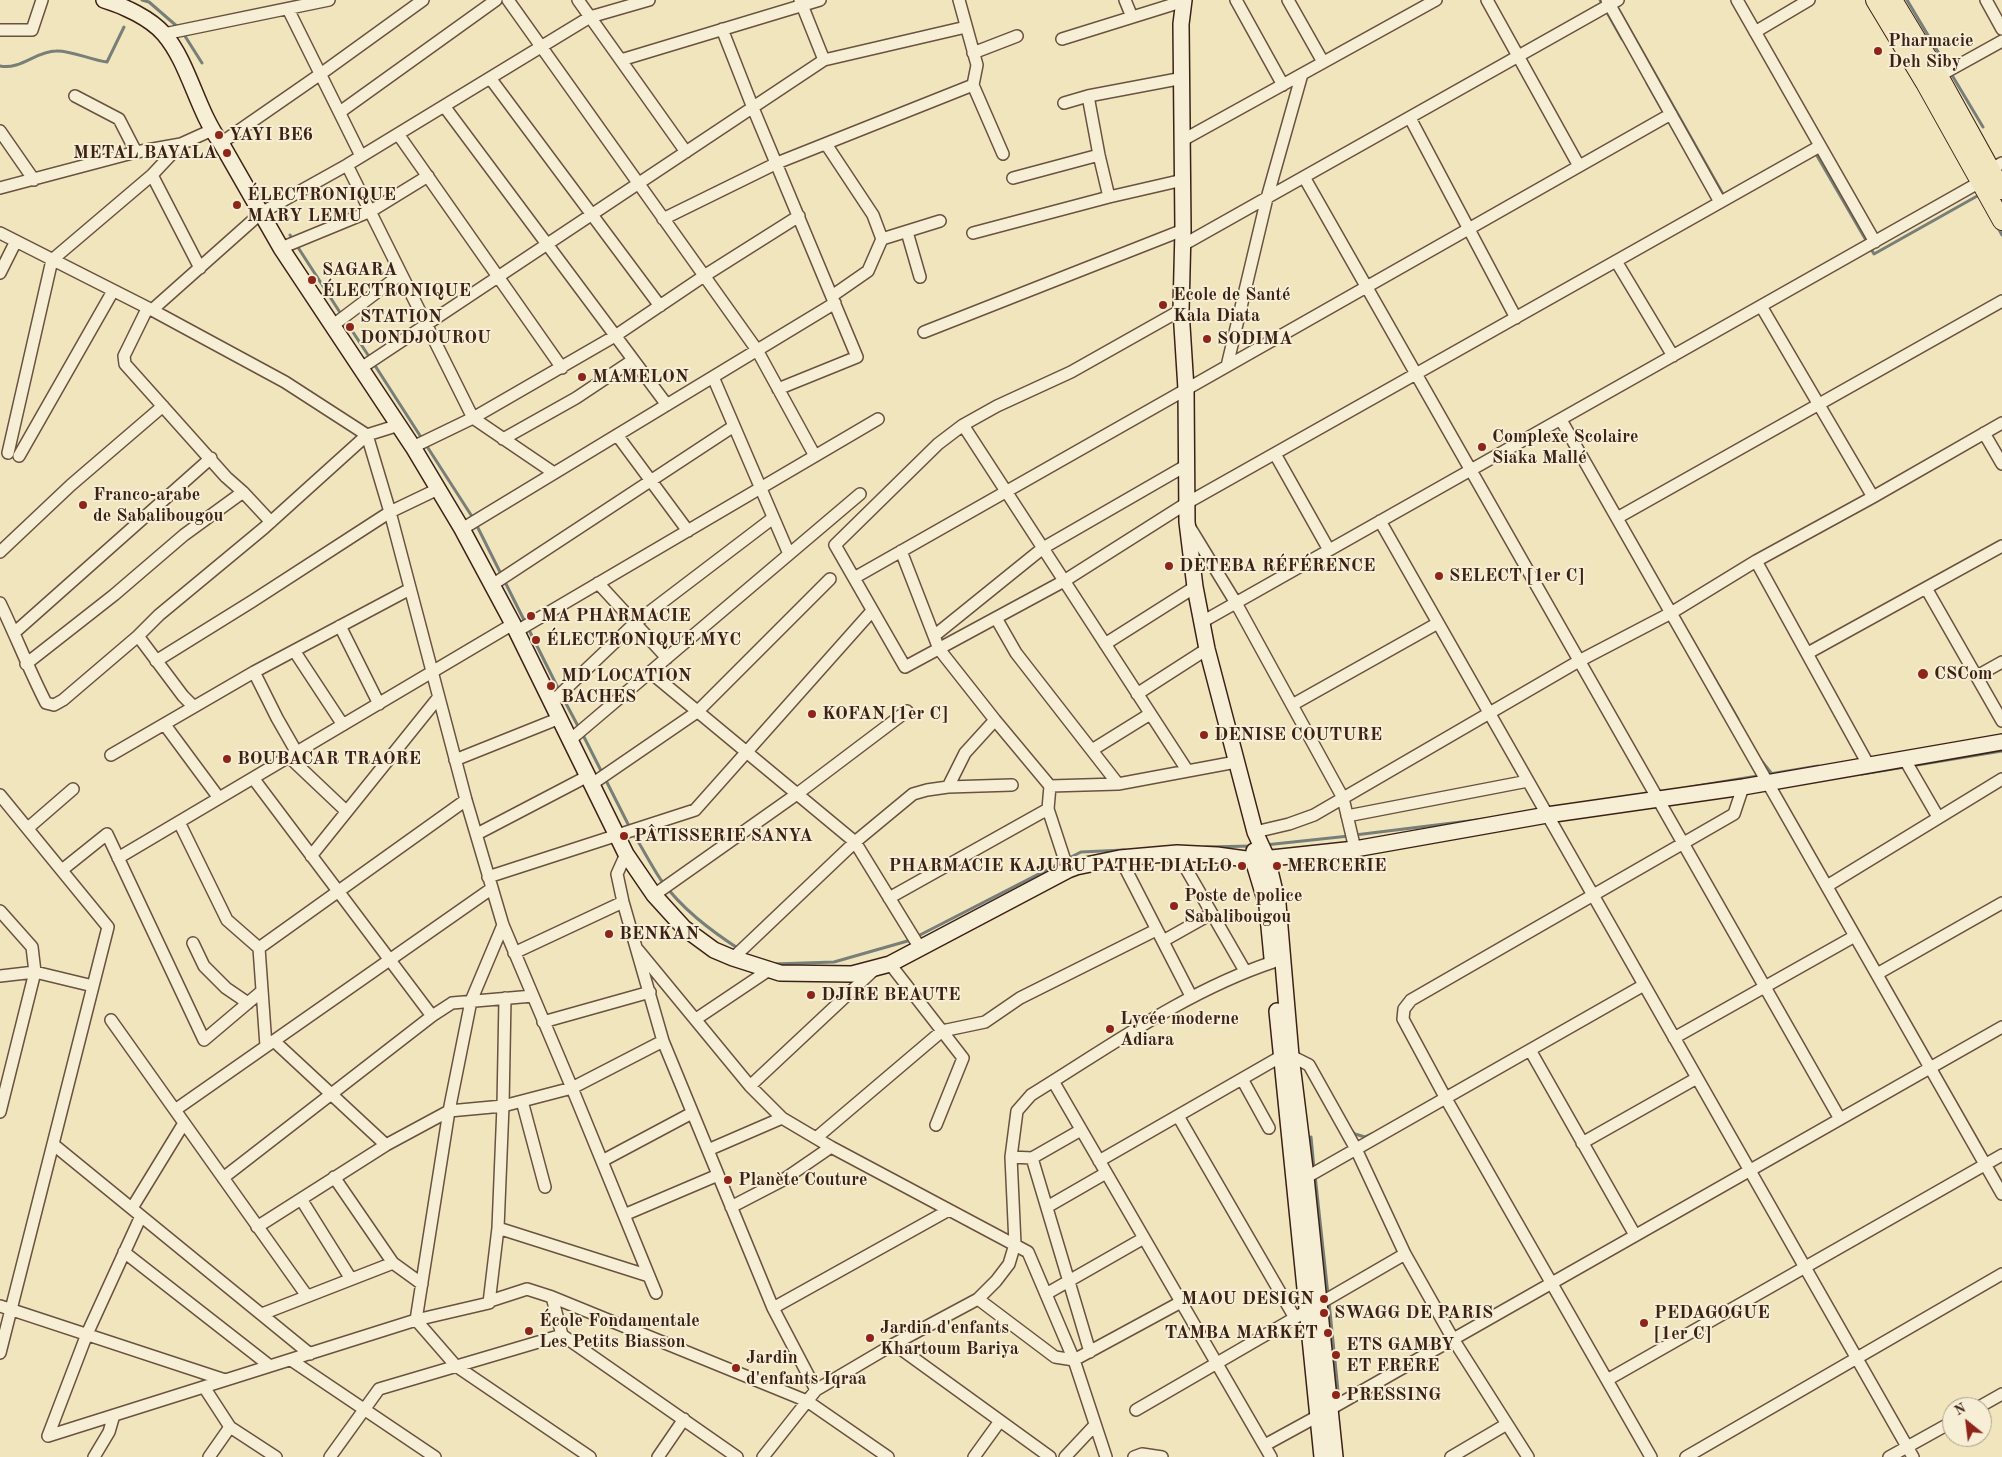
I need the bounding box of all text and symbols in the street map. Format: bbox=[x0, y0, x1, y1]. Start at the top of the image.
place label: Pharmacie Deh Siby bbox=[1888, 30, 1973, 72]
marker: Pharmacie Deh Siby bbox=[1872, 45, 1884, 57]
place label: YAYI BE6 bbox=[229, 124, 313, 146]
marker: YAYI BE6 bbox=[213, 129, 225, 141]
place label: METAL BAYALA bbox=[73, 142, 217, 164]
marker: METAL BAYALA bbox=[221, 147, 233, 159]
place label: ÉLECTRONIQUE MARY LEMU bbox=[247, 184, 396, 226]
marker: ÉLECTRONIQUE MARY LEMU bbox=[231, 199, 243, 211]
place label: SAGARA ÉLECTRONIQUE bbox=[322, 259, 471, 302]
marker: SAGARA ÉLECTRONIQUE bbox=[306, 274, 318, 286]
place label: Ecole de Santé Kala Diata bbox=[1173, 284, 1291, 326]
marker: Ecole de Santé Kala Diata bbox=[1157, 299, 1169, 311]
place label: STATION DONDJOUROU bbox=[360, 306, 491, 348]
marker: STATION DONDJOUROU bbox=[344, 321, 356, 333]
place label: SODIMA bbox=[1217, 328, 1293, 350]
marker: SODIMA bbox=[1201, 333, 1213, 345]
place label: MAMELON bbox=[592, 366, 689, 388]
marker: MAMELON bbox=[576, 371, 588, 383]
place label: Complexe Scolaire Siaka Mallé bbox=[1492, 426, 1638, 468]
marker: Complexe Scolaire Siaka Mallé bbox=[1476, 441, 1488, 453]
place label: Franco-arabe de Sabalibougou bbox=[93, 484, 223, 526]
marker: Franco-arabe de Sabalibougou bbox=[77, 499, 89, 511]
place label: DETEBA RÉFÉRENCE bbox=[1179, 555, 1375, 577]
marker: DETEBA RÉFÉRENCE bbox=[1163, 560, 1175, 572]
place label: SELECT [1er C] bbox=[1449, 565, 1584, 587]
marker: SELECT [1er C] bbox=[1433, 570, 1445, 582]
place label: MA PHARMACIE bbox=[541, 605, 691, 627]
marker: MA PHARMACIE bbox=[525, 610, 537, 622]
place label: ÉLECTRONIQUE MYC bbox=[546, 629, 741, 651]
marker: ÉLECTRONIQUE MYC bbox=[530, 634, 542, 646]
place label: CSCom bbox=[1934, 663, 1992, 685]
place label: MD LOCATION BACHES bbox=[561, 665, 692, 708]
marker: CSCom bbox=[1916, 667, 1930, 681]
marker: MD LOCATION BACHES bbox=[545, 680, 557, 692]
place label: KOFAN [1er C] bbox=[822, 703, 948, 725]
marker: KOFAN [1er C] bbox=[806, 708, 818, 720]
place label: DENISE COUTURE bbox=[1214, 724, 1382, 746]
marker: DENISE COUTURE bbox=[1198, 729, 1210, 741]
place label: BOUBACAR TRAORE bbox=[237, 748, 421, 770]
marker: BOUBACAR TRAORE bbox=[221, 753, 233, 765]
place label: PÂTISSERIE SANYA bbox=[634, 825, 813, 847]
marker: PÂTISSERIE SANYA bbox=[618, 830, 630, 842]
place label: PHARMACIE KAJURU PATHE DIALLO bbox=[888, 855, 1232, 877]
place label: MERCERIE bbox=[1287, 855, 1386, 877]
marker: PHARMACIE KAJURU PATHE DIALLO bbox=[1236, 860, 1248, 872]
marker: MERCERIE bbox=[1271, 860, 1283, 872]
place label: Poste de police Sabalibougou bbox=[1184, 885, 1302, 928]
marker: Poste de police Sabalibougou bbox=[1168, 900, 1180, 912]
place label: BENKAN bbox=[619, 923, 699, 945]
marker: BENKAN bbox=[603, 928, 615, 940]
place label: DJIRE BEAUTE bbox=[821, 984, 960, 1006]
marker: DJIRE BEAUTE bbox=[805, 989, 817, 1001]
place label: Lycée moderne Adiara bbox=[1120, 1008, 1239, 1050]
marker: Lycée moderne Adiara bbox=[1104, 1023, 1116, 1035]
place label: Planète Couture bbox=[738, 1169, 868, 1191]
marker: Planète Couture bbox=[722, 1174, 734, 1186]
place label: MAOU DESIGN bbox=[1181, 1288, 1314, 1310]
marker: MAOU DESIGN bbox=[1318, 1293, 1330, 1305]
place label: SWAGG DE PARIS bbox=[1334, 1302, 1493, 1324]
place label: PEDAGOGUE [1er C] bbox=[1654, 1302, 1770, 1345]
marker: SWAGG DE PARIS bbox=[1318, 1307, 1330, 1319]
place label: École Fondamentale Les Petits Biasson bbox=[539, 1310, 700, 1352]
place label: Jardin d'enfants Khartoum Bariya bbox=[880, 1317, 1019, 1360]
marker: PEDAGOGUE [1er C] bbox=[1638, 1317, 1650, 1329]
place label: TAMBA MARKET bbox=[1164, 1322, 1318, 1344]
marker: École Fondamentale Les Petits Biasson bbox=[523, 1325, 535, 1337]
marker: TAMBA MARKET bbox=[1322, 1327, 1334, 1339]
marker: Jardin d'enfants Khartoum Bariya bbox=[864, 1332, 876, 1344]
place label: ETS GAMBY ET FRERE bbox=[1346, 1334, 1454, 1376]
place label: Jardin d'enfants Iqraa bbox=[746, 1347, 867, 1390]
marker: ETS GAMBY ET FRERE bbox=[1330, 1349, 1342, 1361]
marker: Jardin d'enfants Iqraa bbox=[730, 1362, 742, 1374]
place label: PRESSING bbox=[1346, 1384, 1441, 1406]
marker: PRESSING bbox=[1330, 1389, 1342, 1401]
north arrow bbox=[1942, 1397, 1992, 1447]
text: N bbox=[1952, 1401, 1968, 1418]

